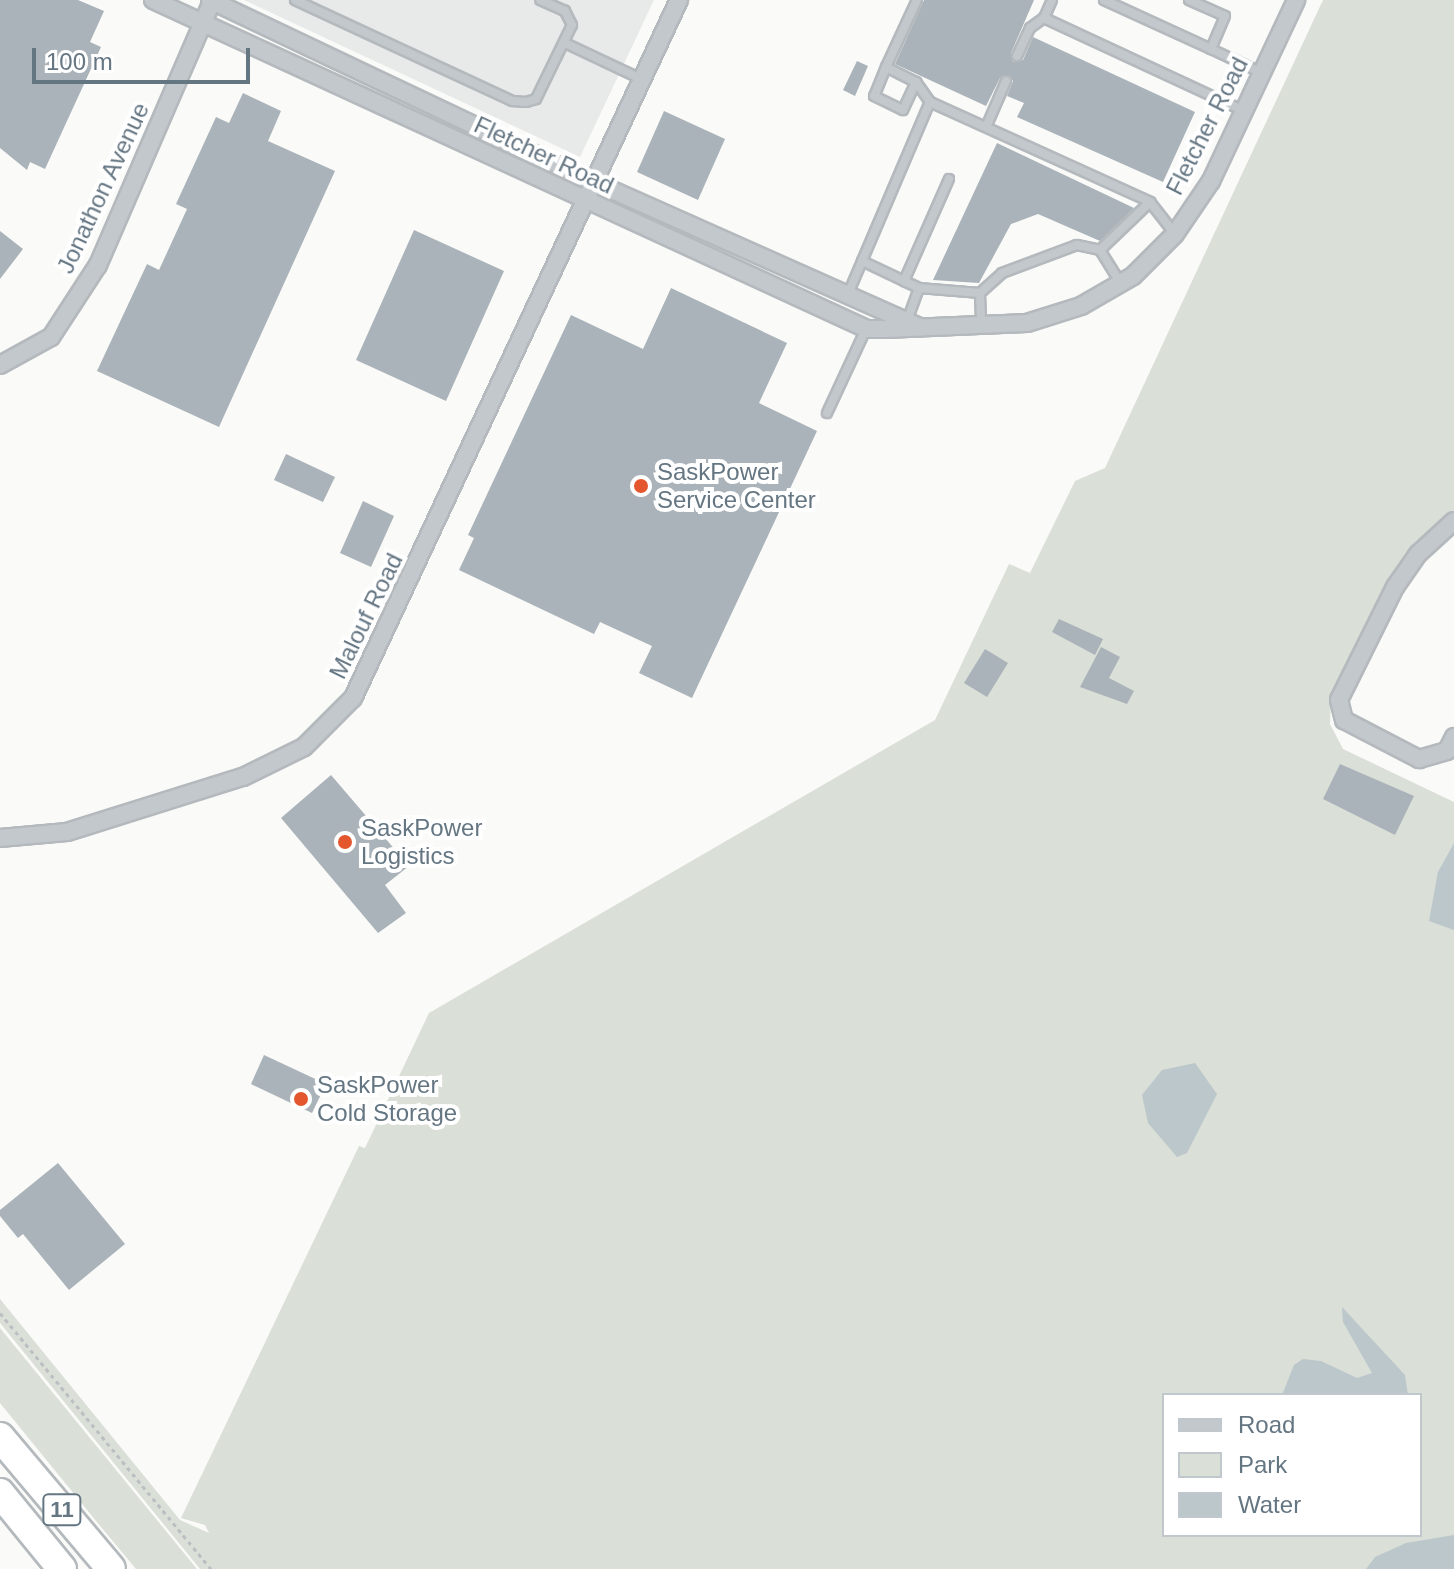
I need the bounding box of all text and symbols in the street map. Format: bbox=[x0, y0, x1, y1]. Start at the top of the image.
scale bar bbox=[36, 32, 254, 82]
text: 100 m bbox=[46, 48, 113, 75]
street label: Fletcher Road bbox=[1160, 52, 1254, 200]
street label: Jonathon Avenue bbox=[51, 97, 155, 279]
street label: Fletcher Road bbox=[470, 110, 618, 200]
place label: SaskPower Service Center bbox=[657, 458, 816, 514]
marker: SaskPower Service Center bbox=[632, 477, 650, 495]
street label: Malouf Road bbox=[323, 549, 409, 683]
place label: SaskPower Logistics bbox=[361, 814, 482, 870]
marker: SaskPower Logistics bbox=[336, 833, 354, 851]
place label: SaskPower Cold Storage bbox=[317, 1071, 457, 1127]
marker: SaskPower Cold Storage bbox=[292, 1090, 310, 1108]
legend bbox=[1162, 1393, 1422, 1537]
text: Road bbox=[1238, 1411, 1295, 1438]
text: Park bbox=[1238, 1451, 1287, 1478]
text: Water bbox=[1238, 1491, 1301, 1518]
road number: 11 bbox=[42, 1492, 82, 1528]

